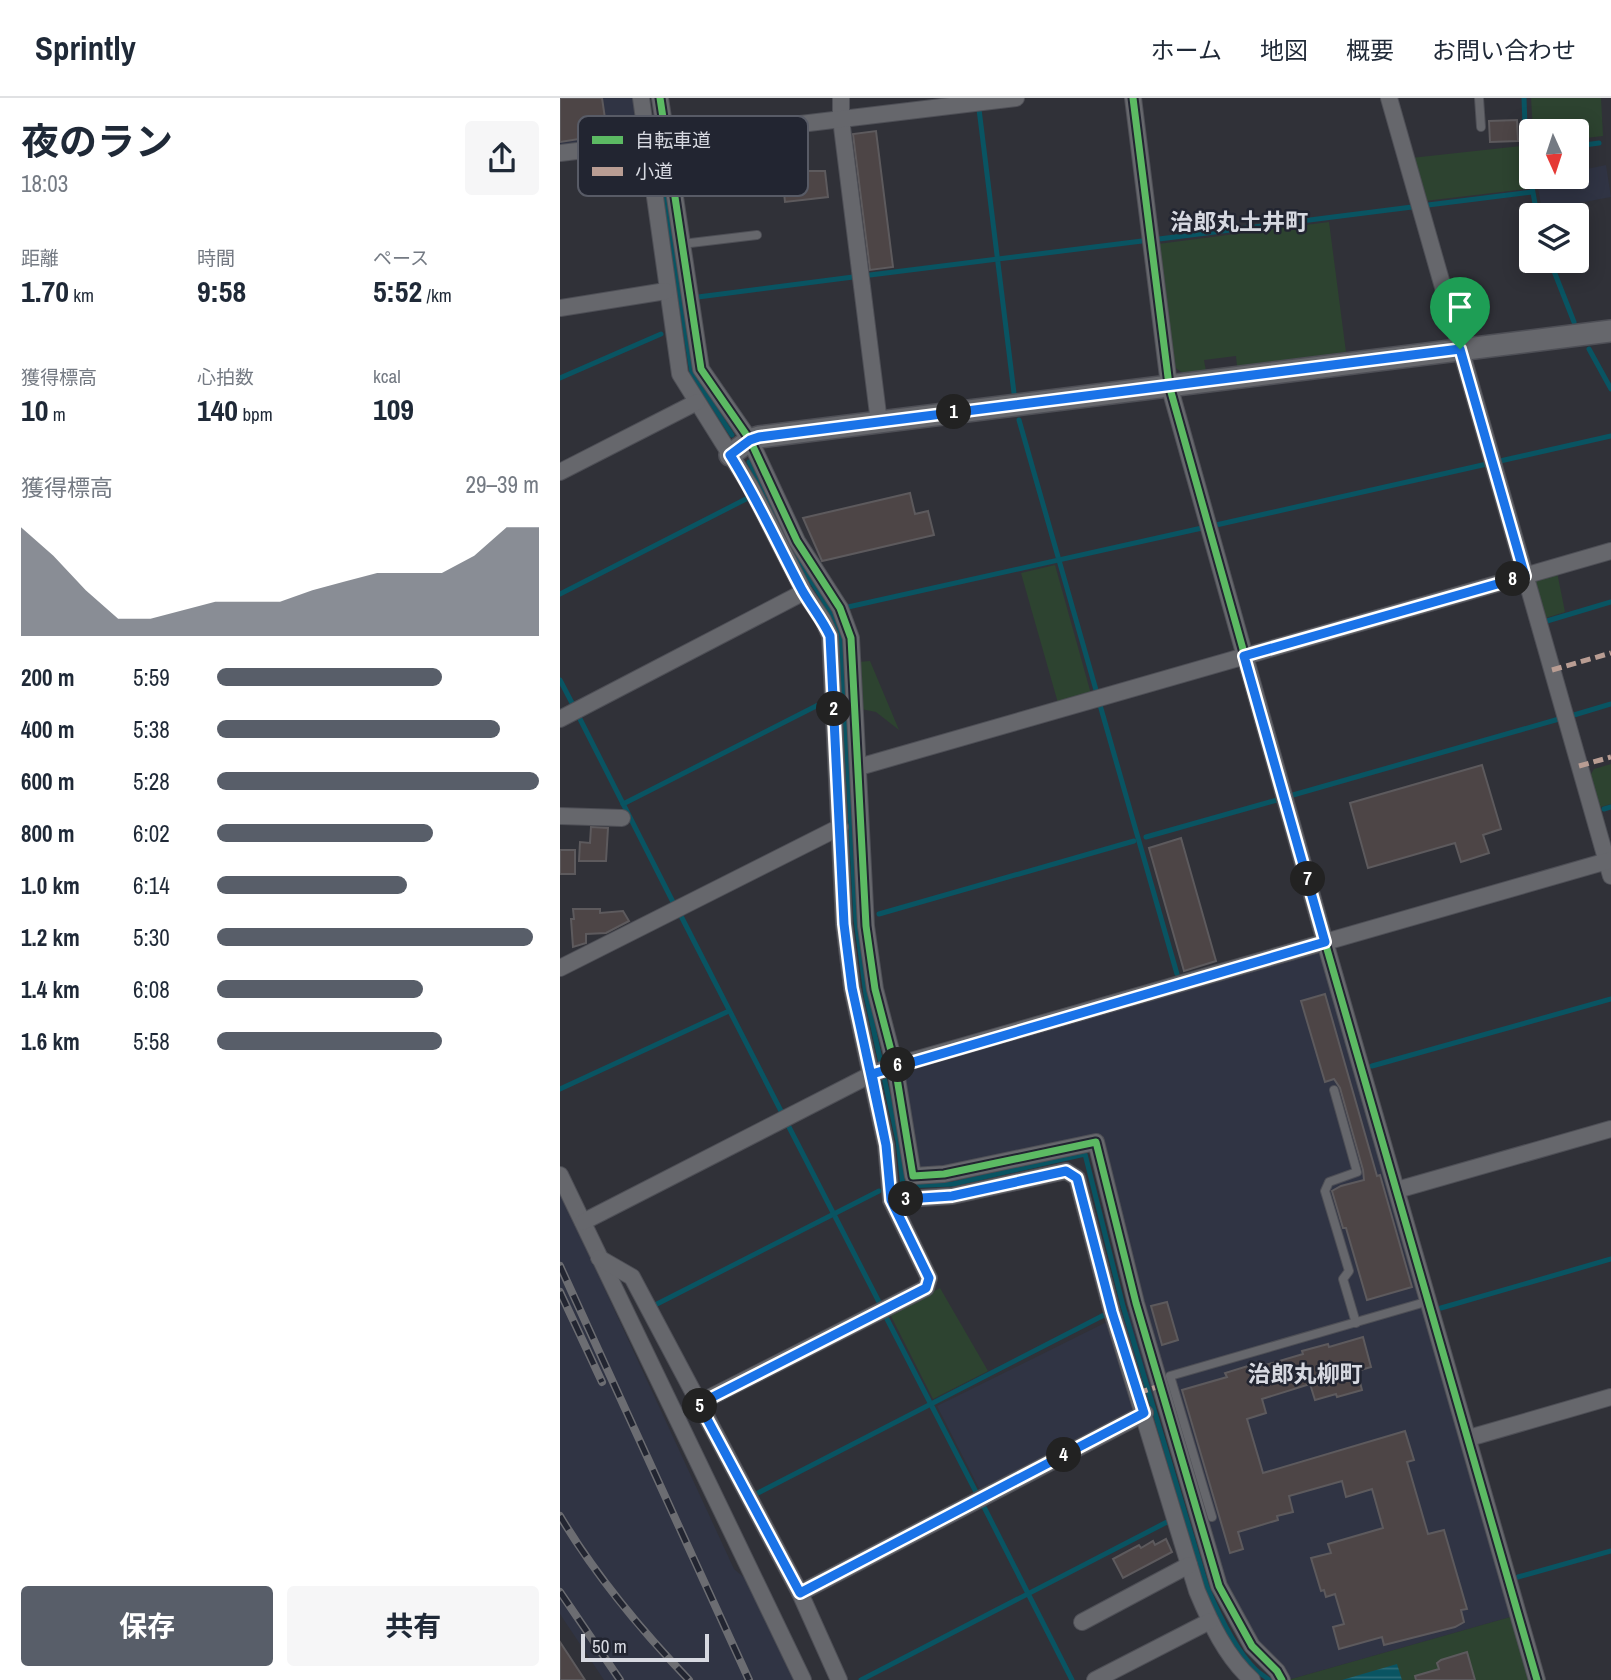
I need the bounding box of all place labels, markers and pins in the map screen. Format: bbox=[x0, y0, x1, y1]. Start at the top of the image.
pin bbox=[1430, 277, 1490, 349]
pin: 1 bbox=[936, 394, 972, 430]
pin: 8 bbox=[1496, 561, 1530, 596]
pin: 2 bbox=[816, 692, 852, 726]
pin: 7 bbox=[1290, 862, 1326, 896]
pin: 6 bbox=[880, 1048, 916, 1082]
pin: 3 bbox=[888, 1182, 924, 1216]
pin: 5 bbox=[682, 1388, 718, 1424]
pin: 4 bbox=[1046, 1438, 1082, 1472]

